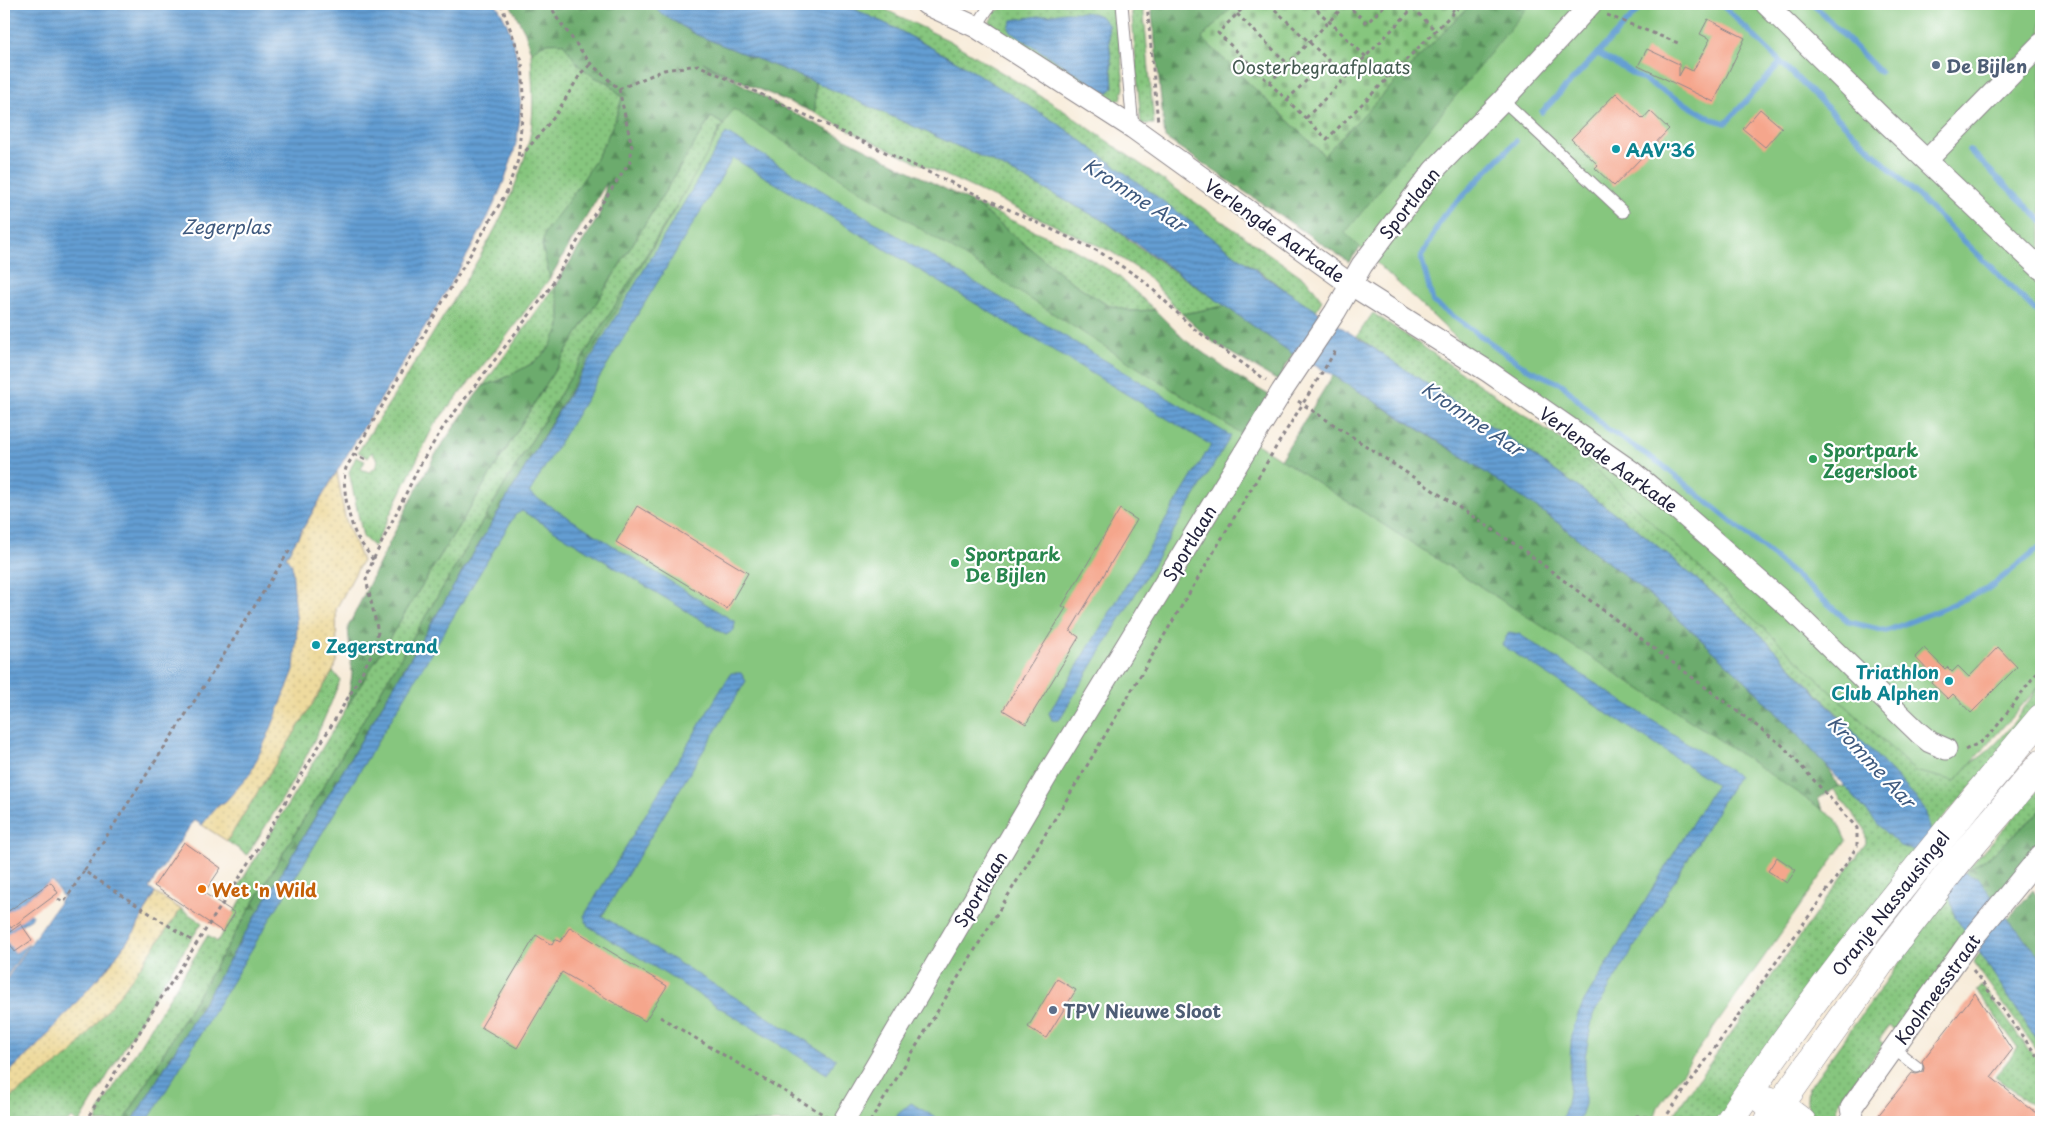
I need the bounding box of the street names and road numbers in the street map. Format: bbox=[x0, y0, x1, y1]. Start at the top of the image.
street label: Sportlaan bbox=[1372, 161, 1446, 245]
street label: Verlengde Aarkade bbox=[1199, 171, 1351, 289]
street label: Verlengde Aarkade bbox=[1534, 399, 1684, 519]
street label: Sportlaan bbox=[1156, 500, 1222, 586]
street label: Oranje Nassausingel bbox=[1825, 825, 1955, 981]
street label: Sportlaan bbox=[947, 846, 1013, 932]
street label: Koolmeesstraat bbox=[1887, 928, 1987, 1050]

